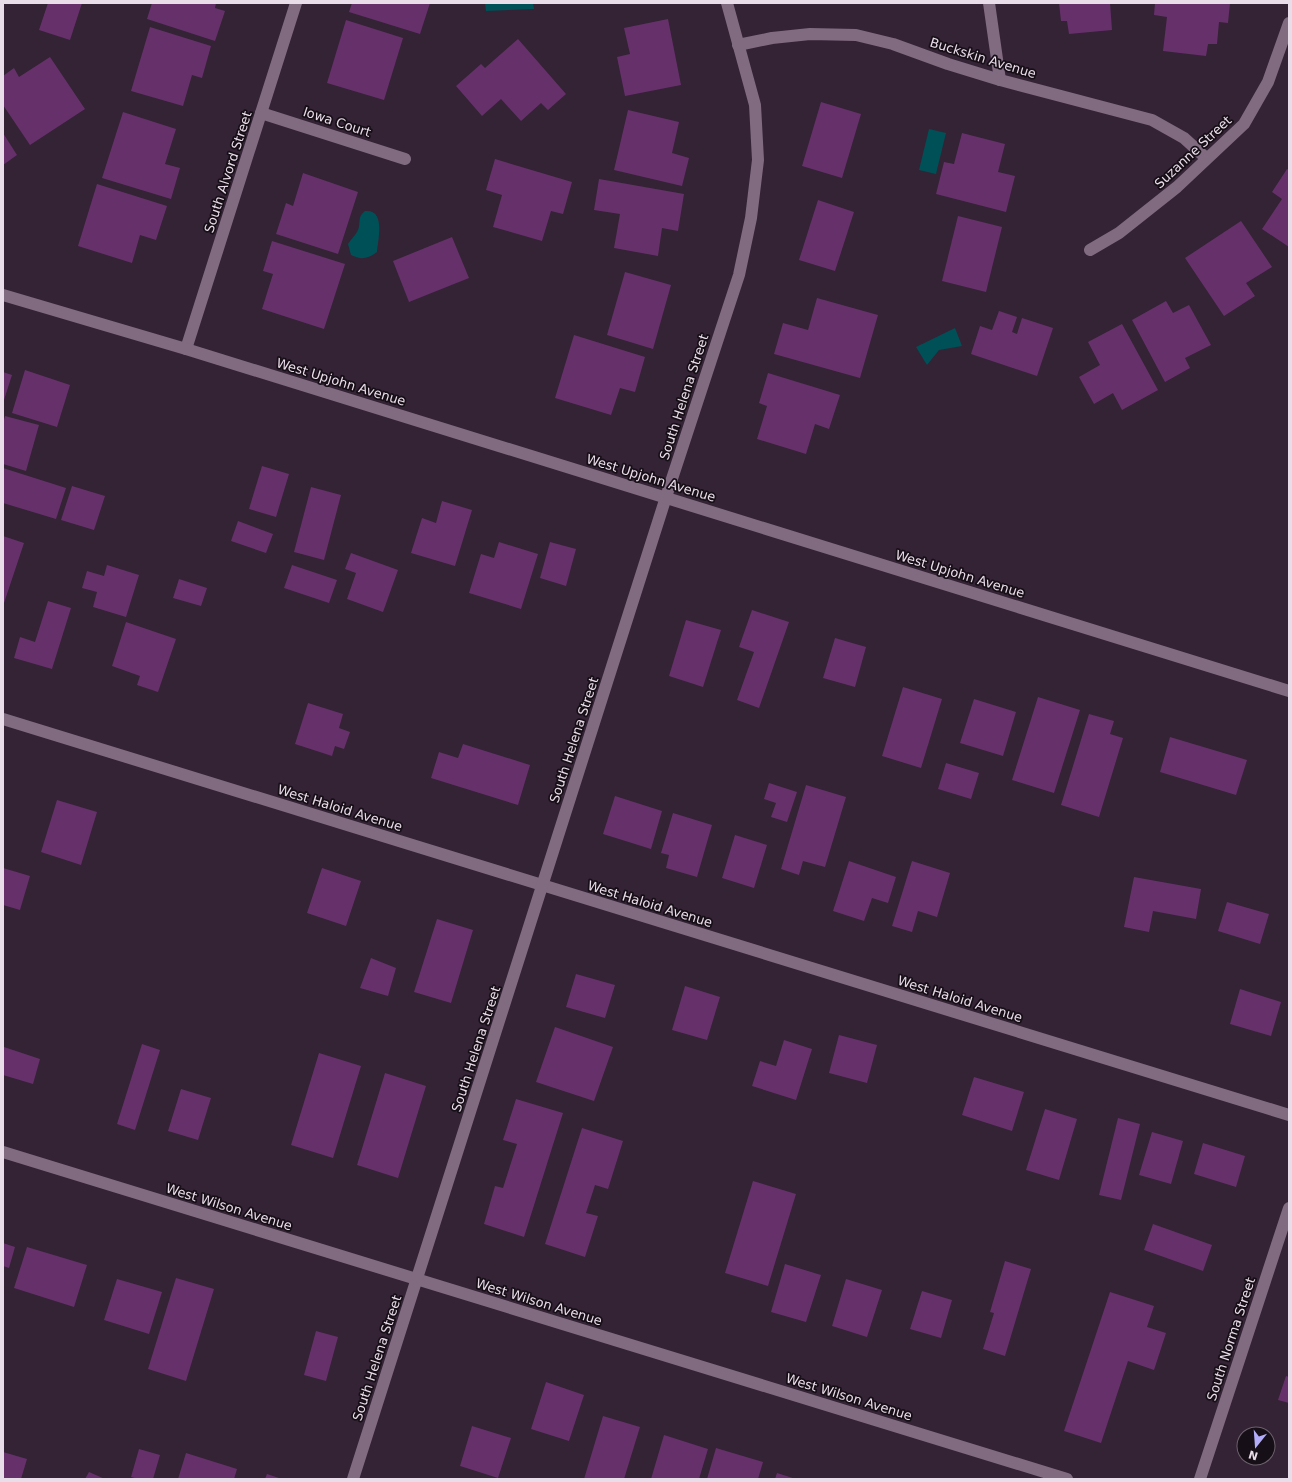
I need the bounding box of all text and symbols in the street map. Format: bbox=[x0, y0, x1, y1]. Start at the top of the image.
street label: Buckskin Avenue bbox=[928, 35, 1038, 81]
street label: Iowa Court bbox=[301, 104, 373, 140]
street label: South Alvord Street bbox=[201, 109, 255, 235]
street label: Suzanne Street bbox=[1152, 113, 1234, 191]
street label: South Helena Street bbox=[657, 332, 711, 462]
street label: West Upjohn Avenue bbox=[275, 355, 407, 409]
street label: West Upjohn Avenue bbox=[585, 451, 717, 505]
street label: West Upjohn Avenue bbox=[894, 547, 1026, 601]
street label: South Helena Street bbox=[547, 675, 601, 805]
street label: West Haloid Avenue bbox=[276, 782, 404, 834]
street label: West Haloid Avenue bbox=[586, 878, 714, 930]
street label: West Haloid Avenue bbox=[896, 973, 1024, 1025]
street label: South Helena Street bbox=[449, 984, 503, 1114]
street label: West Wilson Avenue bbox=[164, 1181, 294, 1233]
street label: South Norma Street bbox=[1204, 1275, 1258, 1403]
street label: West Wilson Avenue bbox=[474, 1276, 604, 1328]
street label: South Helena Street bbox=[350, 1293, 404, 1423]
street label: West Wilson Avenue bbox=[784, 1371, 914, 1423]
north arrow bbox=[1236, 1426, 1276, 1466]
text: N bbox=[1247, 1448, 1260, 1463]

